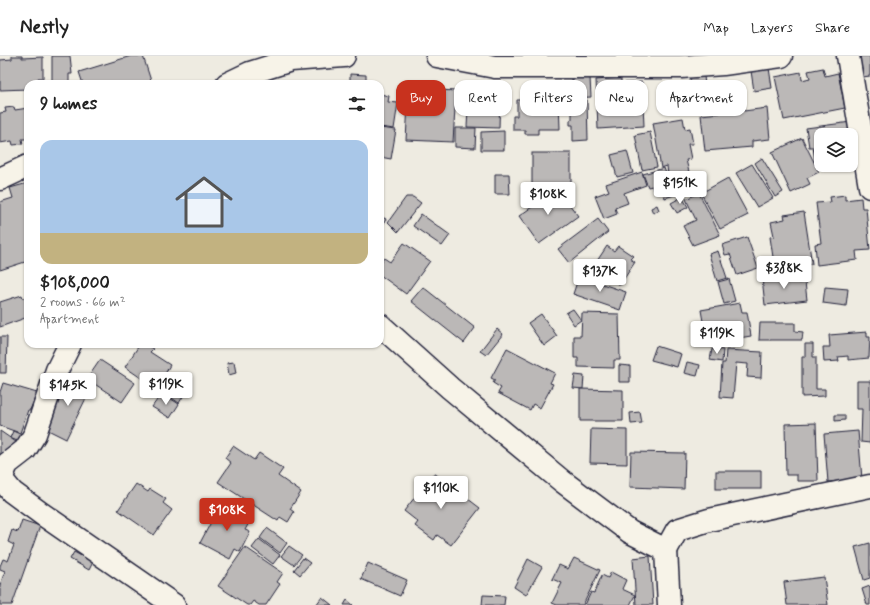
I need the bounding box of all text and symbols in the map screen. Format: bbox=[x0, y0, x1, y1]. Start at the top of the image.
text: Nestly bbox=[20, 15, 69, 40]
text: Map bbox=[703, 19, 729, 37]
text: Layers bbox=[751, 19, 793, 37]
text: Share bbox=[815, 19, 850, 37]
chip: Buy bbox=[396, 80, 446, 116]
chip: Rent bbox=[454, 80, 512, 116]
chip: Filters bbox=[520, 80, 587, 116]
chip: New bbox=[595, 80, 648, 116]
chip: Apartment bbox=[656, 80, 747, 116]
text: 9 homes bbox=[40, 93, 97, 115]
icon: filters bbox=[346, 93, 368, 115]
map controls bbox=[814, 128, 858, 172]
button: layers bbox=[814, 128, 858, 172]
icon: home bbox=[168, 166, 240, 238]
pin: $151K bbox=[652, 171, 708, 205]
text: $151K bbox=[663, 175, 697, 192]
pin: $108K bbox=[520, 182, 576, 216]
text: $108K bbox=[529, 186, 567, 203]
pin: $388K bbox=[756, 256, 812, 290]
pin: $137K bbox=[572, 259, 628, 293]
text: $388K bbox=[766, 260, 802, 277]
text: $137K bbox=[582, 263, 618, 280]
text: $108,000 bbox=[40, 272, 110, 294]
text: 2 rooms · 66 m² bbox=[40, 294, 125, 311]
text: Apartment bbox=[40, 311, 99, 328]
pin: $119K bbox=[689, 321, 745, 355]
text: $119K bbox=[699, 325, 735, 342]
pin: $119K bbox=[138, 372, 194, 406]
pin: $145K bbox=[40, 373, 96, 407]
text: $119K bbox=[148, 376, 184, 393]
text: $145K bbox=[49, 377, 87, 394]
pin: $110K bbox=[413, 476, 469, 510]
text: $110K bbox=[423, 480, 459, 497]
pin: $108K bbox=[199, 498, 255, 532]
text: $108K bbox=[208, 502, 246, 519]

